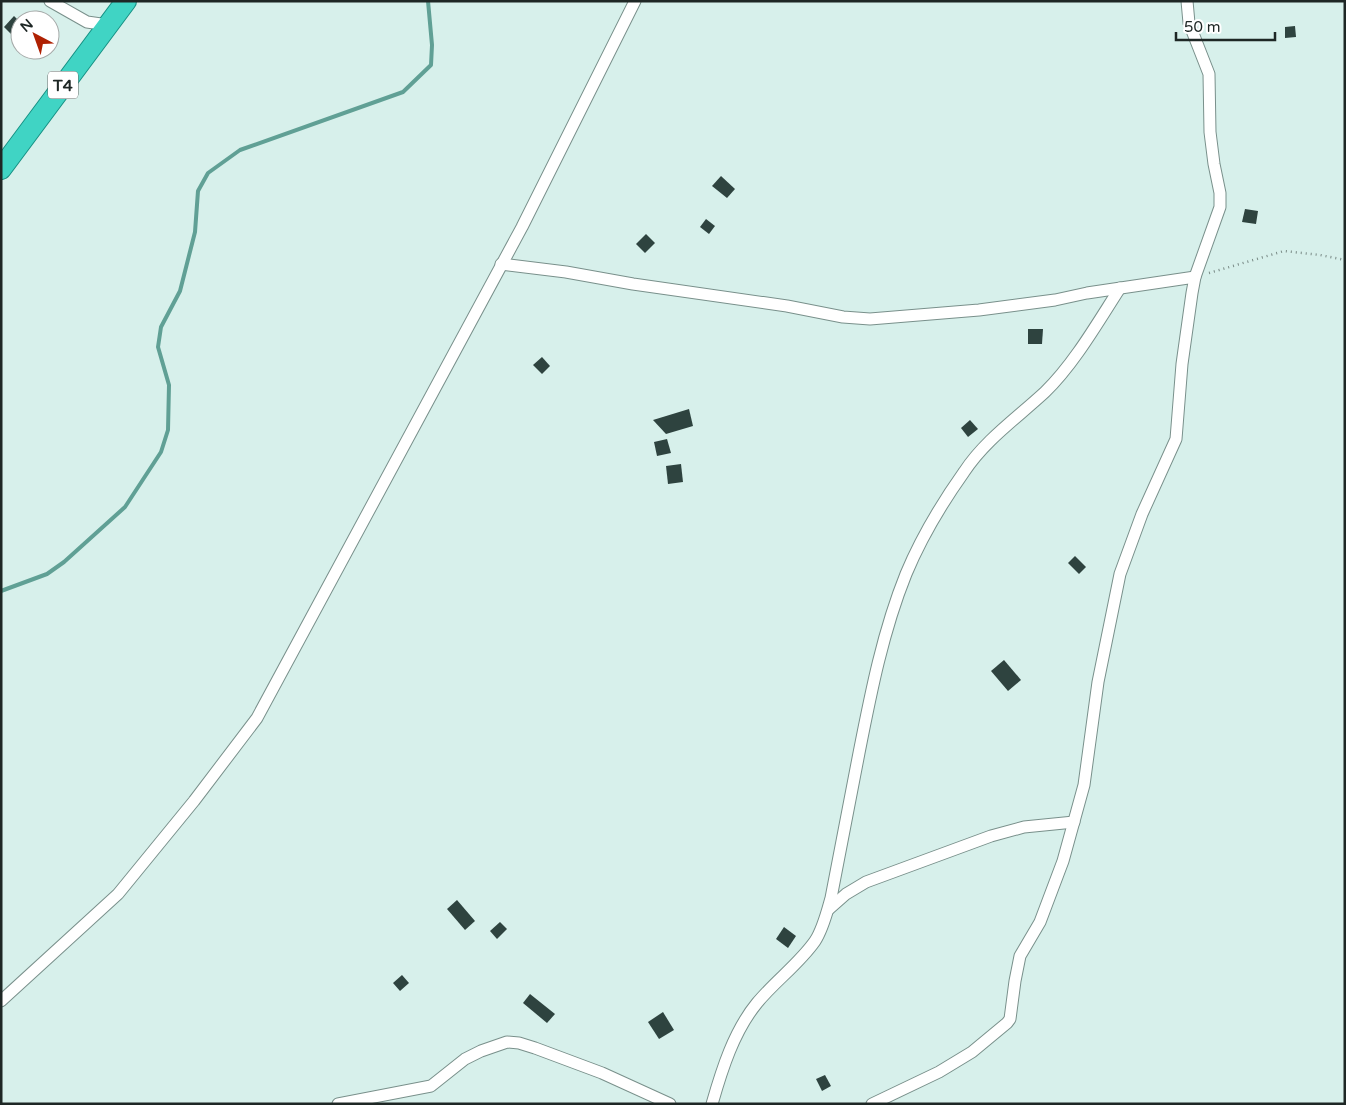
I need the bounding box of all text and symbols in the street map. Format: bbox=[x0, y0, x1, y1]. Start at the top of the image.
north arrow bbox=[10, 10, 60, 60]
scale bar bbox=[1176, 10, 1275, 42]
text: N bbox=[17, 15, 37, 36]
text: 50 m bbox=[1184, 18, 1221, 36]
road number: T4 bbox=[48, 72, 78, 98]

